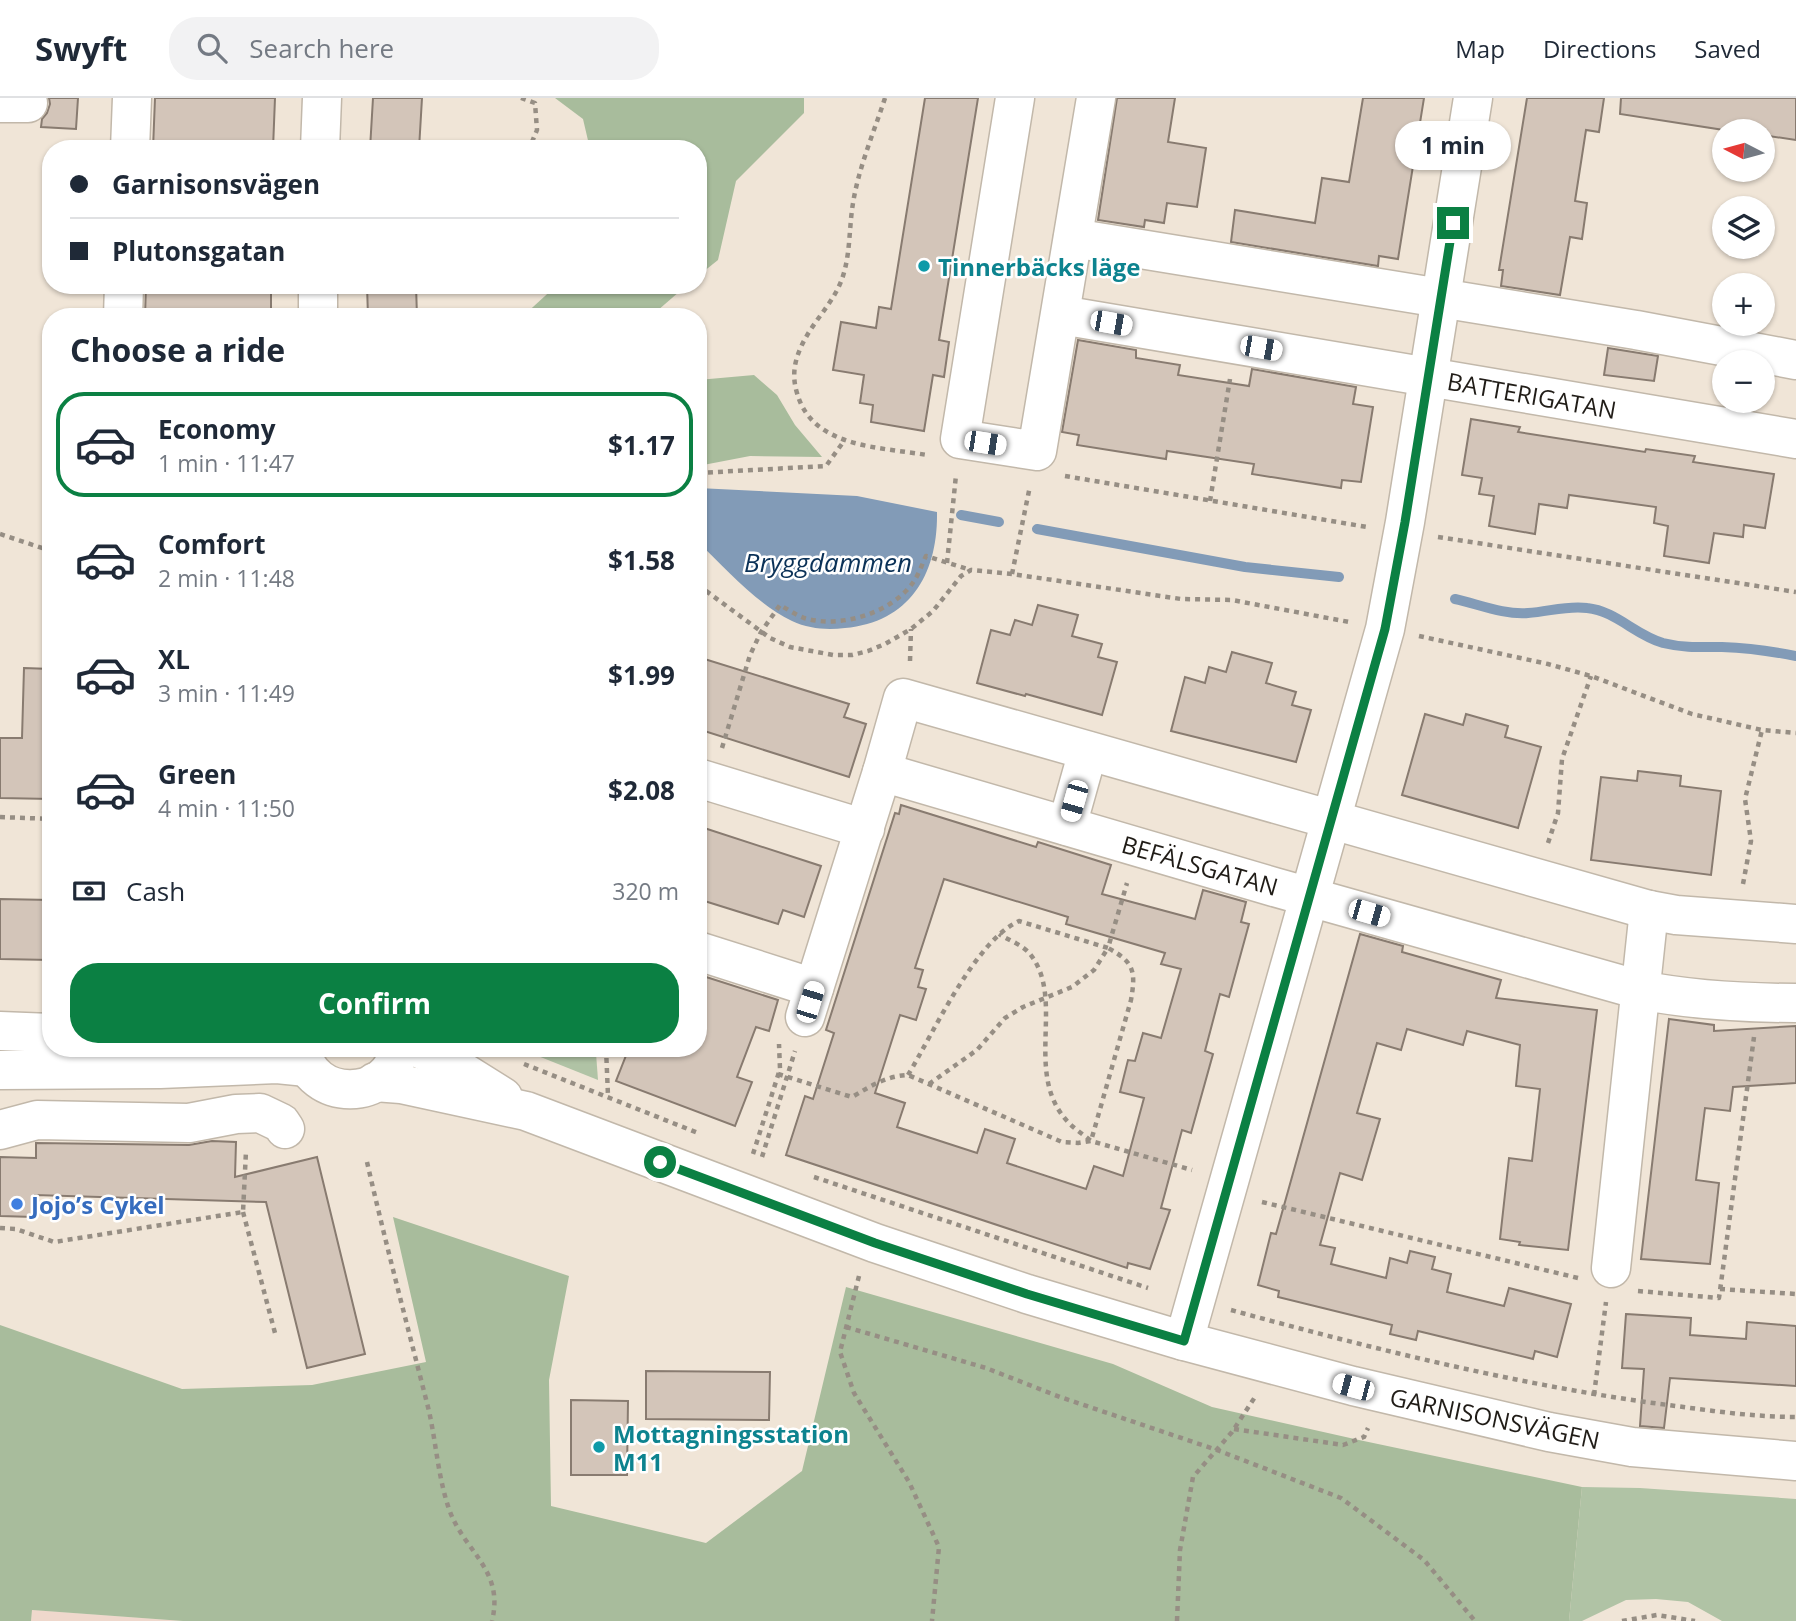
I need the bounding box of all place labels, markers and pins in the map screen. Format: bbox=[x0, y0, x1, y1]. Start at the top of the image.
place label: Tinnerbäcks läge bbox=[938, 250, 1140, 283]
marker: Tinnerbäcks läge bbox=[916, 258, 932, 274]
place label: Jojo’s Cykel bbox=[29, 1188, 165, 1221]
marker: Jojo’s Cykel bbox=[9, 1196, 25, 1212]
place label: Mottagningsstation M11 bbox=[613, 1417, 849, 1478]
marker: Mottagningsstation M11 bbox=[591, 1439, 607, 1455]

